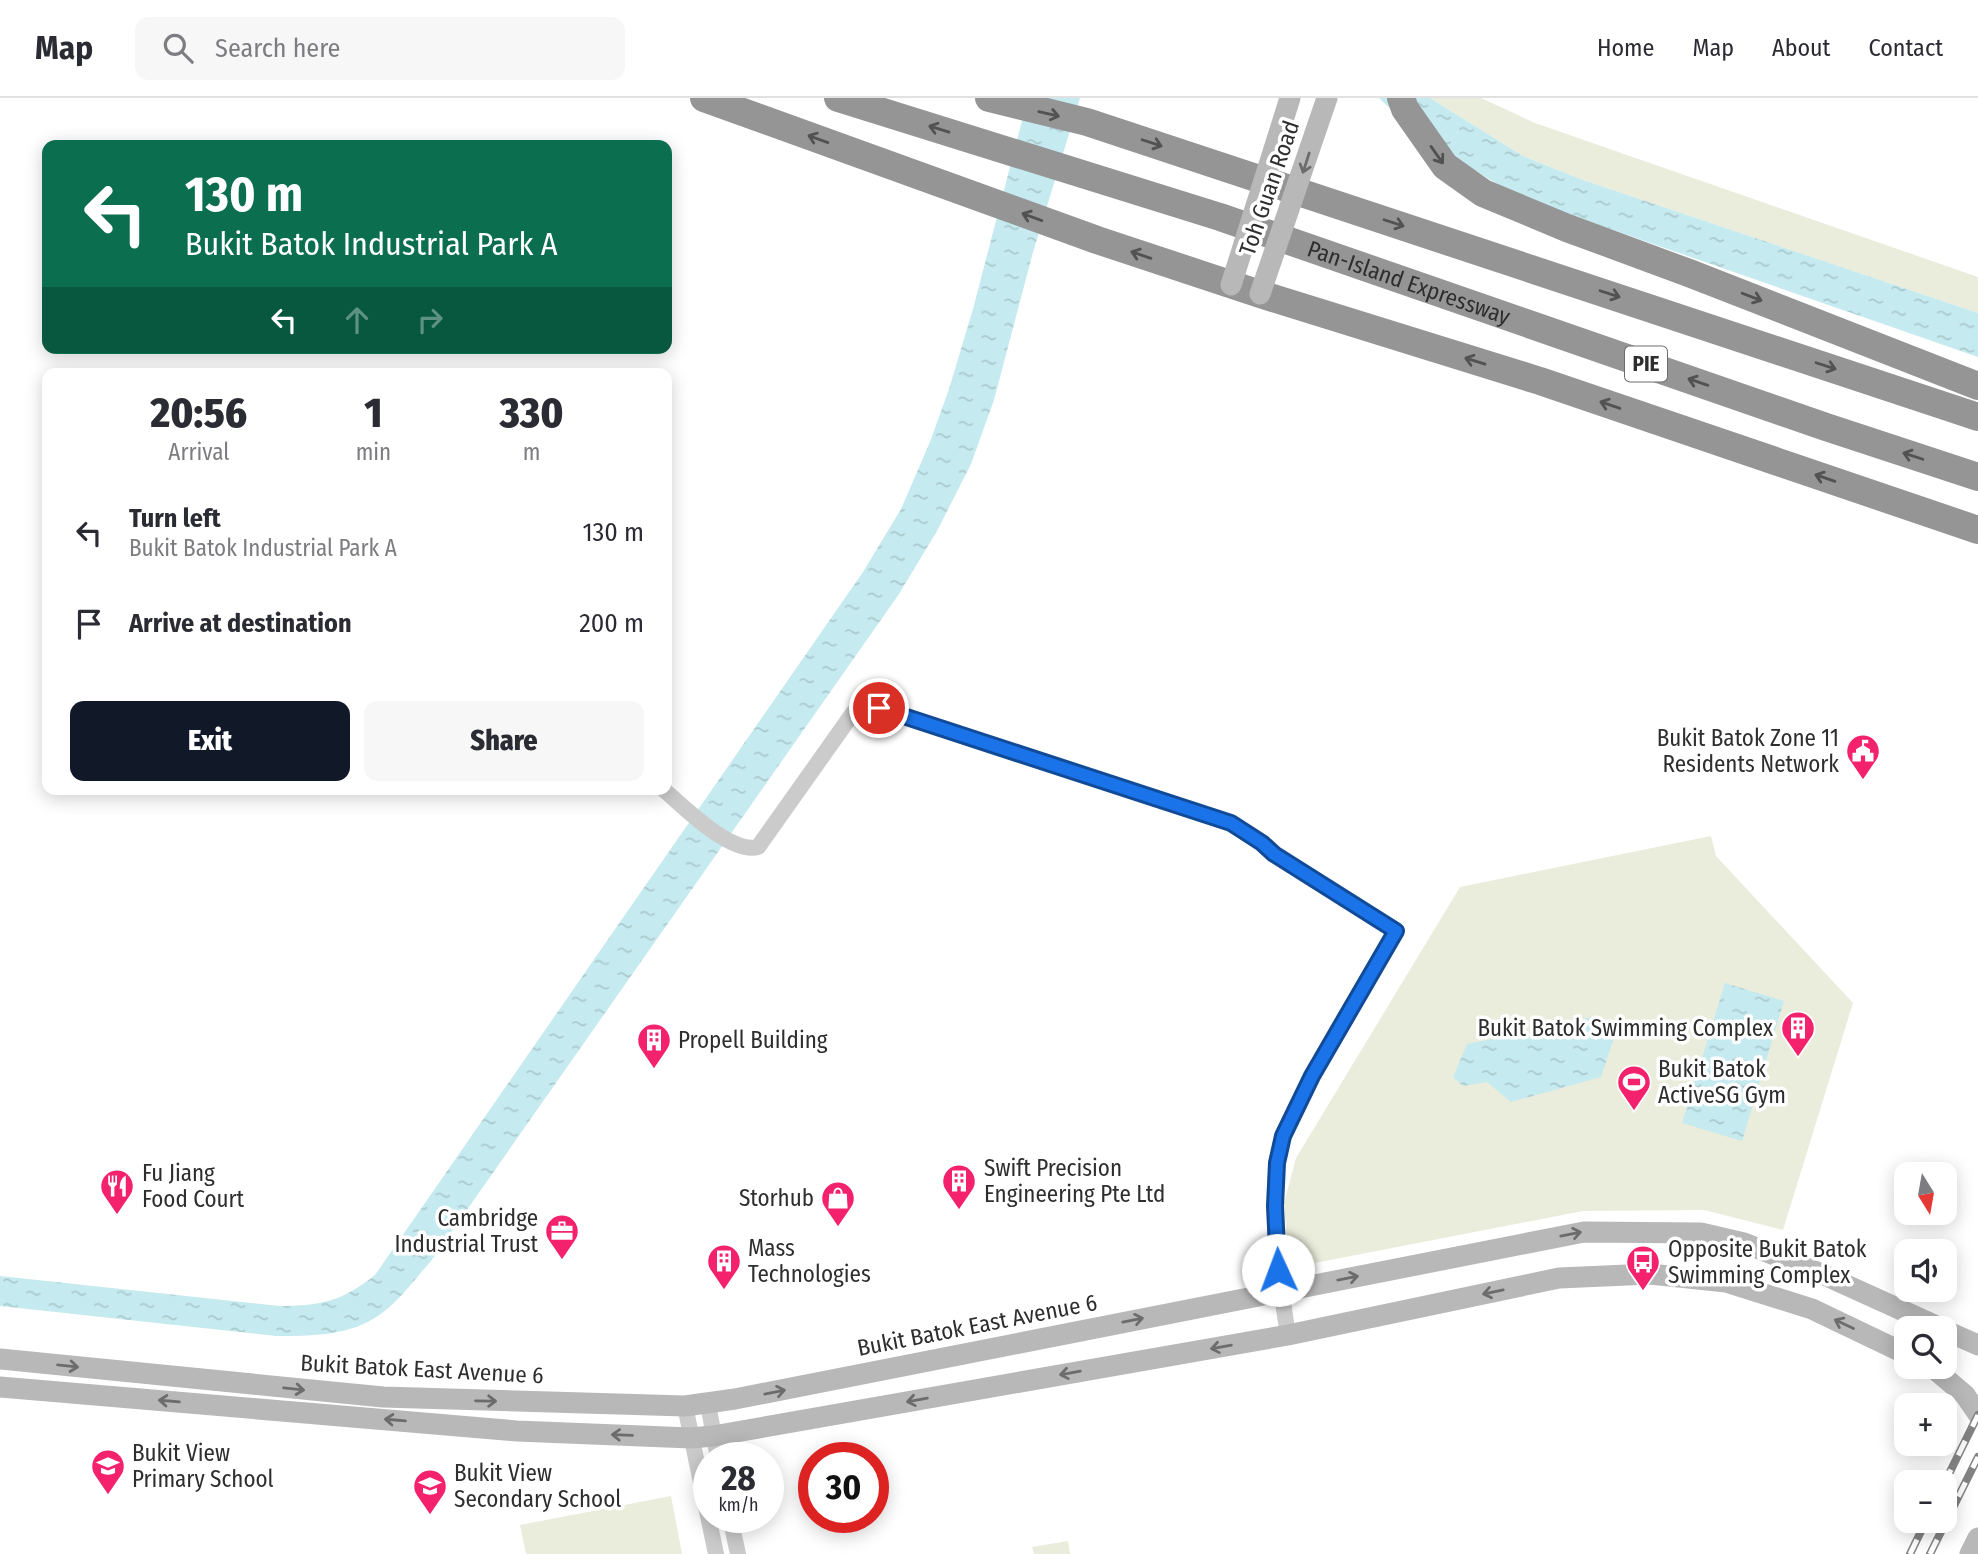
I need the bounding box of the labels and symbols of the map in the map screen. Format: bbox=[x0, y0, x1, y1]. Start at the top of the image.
one-way arrow bbox=[1037, 107, 1060, 121]
street label: Toh Guan Road bbox=[1233, 117, 1305, 259]
one-way arrow bbox=[928, 122, 950, 135]
one-way arrow bbox=[808, 132, 830, 145]
one-way arrow bbox=[1140, 138, 1162, 151]
one-way arrow bbox=[1430, 145, 1444, 164]
one-way arrow bbox=[1299, 151, 1311, 173]
one-way arrow bbox=[1022, 210, 1044, 222]
one-way arrow bbox=[1383, 218, 1405, 230]
street label: Pan-Island Expressway bbox=[1304, 234, 1515, 331]
one-way arrow bbox=[1130, 247, 1152, 260]
one-way arrow bbox=[1599, 289, 1621, 302]
one-way arrow bbox=[1741, 292, 1763, 305]
road number: PIE bbox=[1625, 346, 1667, 382]
one-way arrow bbox=[1464, 353, 1486, 366]
one-way arrow bbox=[1815, 361, 1837, 373]
one-way arrow bbox=[1687, 375, 1709, 387]
one-way arrow bbox=[1599, 398, 1621, 410]
one-way arrow bbox=[1903, 448, 1925, 461]
one-way arrow bbox=[1815, 471, 1837, 483]
pin bbox=[849, 678, 909, 738]
place label: Bukit Batok Zone 11 Residents Network bbox=[1657, 724, 1839, 778]
public building icon: Bukit Batok Zone 11 Residents Network bbox=[1844, 732, 1882, 781]
building icon: Bukit Batok Swimming Complex bbox=[1779, 1009, 1817, 1058]
place label: Bukit Batok Swimming Complex bbox=[1477, 1014, 1773, 1042]
building icon: Propell Building bbox=[635, 1021, 673, 1070]
place label: Propell Building bbox=[678, 1026, 828, 1054]
place label: Bukit Batok ActiveSG Gym bbox=[1658, 1055, 1786, 1109]
sports icon: Bukit Batok ActiveSG Gym bbox=[1615, 1063, 1653, 1112]
place label: Swift Precision Engineering Pte Ltd bbox=[984, 1154, 1165, 1208]
place label: Fu Jiang Food Court bbox=[142, 1159, 245, 1213]
building icon: Swift Precision Engineering Pte Ltd bbox=[940, 1162, 978, 1211]
north arrow bbox=[1894, 1162, 1956, 1225]
restaurant icon: Fu Jiang Food Court bbox=[98, 1167, 136, 1216]
shop icon: Storhub bbox=[819, 1179, 857, 1228]
place label: Storhub bbox=[739, 1184, 814, 1212]
place label: Cambridge Industrial Trust bbox=[394, 1204, 538, 1258]
office icon: Cambridge Industrial Trust bbox=[543, 1212, 581, 1261]
one-way arrow bbox=[1559, 1227, 1582, 1241]
position arrow bbox=[1241, 1233, 1315, 1307]
place label: Mass Technologies bbox=[748, 1234, 871, 1288]
place label: Opposite Bukit Batok Swimming Complex bbox=[1668, 1235, 1867, 1289]
building icon: Mass Technologies bbox=[705, 1242, 743, 1291]
bus stop icon: Opposite Bukit Batok Swimming Complex bbox=[1624, 1243, 1662, 1292]
one-way arrow bbox=[1336, 1271, 1359, 1285]
one-way arrow bbox=[1482, 1285, 1505, 1299]
street label: Bukit Batok East Avenue 6 bbox=[855, 1288, 1099, 1362]
one-way arrow bbox=[1121, 1313, 1144, 1327]
one-way arrow bbox=[1834, 1317, 1855, 1331]
one-way arrow bbox=[1210, 1341, 1233, 1354]
street label: Bukit Batok East Avenue 6 bbox=[300, 1349, 544, 1389]
one-way arrow bbox=[56, 1360, 79, 1373]
one-way arrow bbox=[1059, 1367, 1082, 1380]
one-way arrow bbox=[282, 1382, 305, 1395]
one-way arrow bbox=[763, 1384, 786, 1398]
one-way arrow bbox=[907, 1393, 929, 1407]
one-way arrow bbox=[158, 1394, 181, 1407]
one-way arrow bbox=[474, 1394, 497, 1407]
one-way arrow bbox=[385, 1413, 407, 1426]
one-way arrow bbox=[611, 1429, 634, 1442]
place label: Bukit View Primary School bbox=[132, 1439, 274, 1493]
speed limit sign: 30 bbox=[798, 1442, 889, 1533]
school or university icon: Bukit View Primary School bbox=[89, 1447, 127, 1496]
place label: Bukit View Secondary School bbox=[454, 1459, 621, 1513]
school or university icon: Bukit View Secondary School bbox=[411, 1467, 449, 1516]

